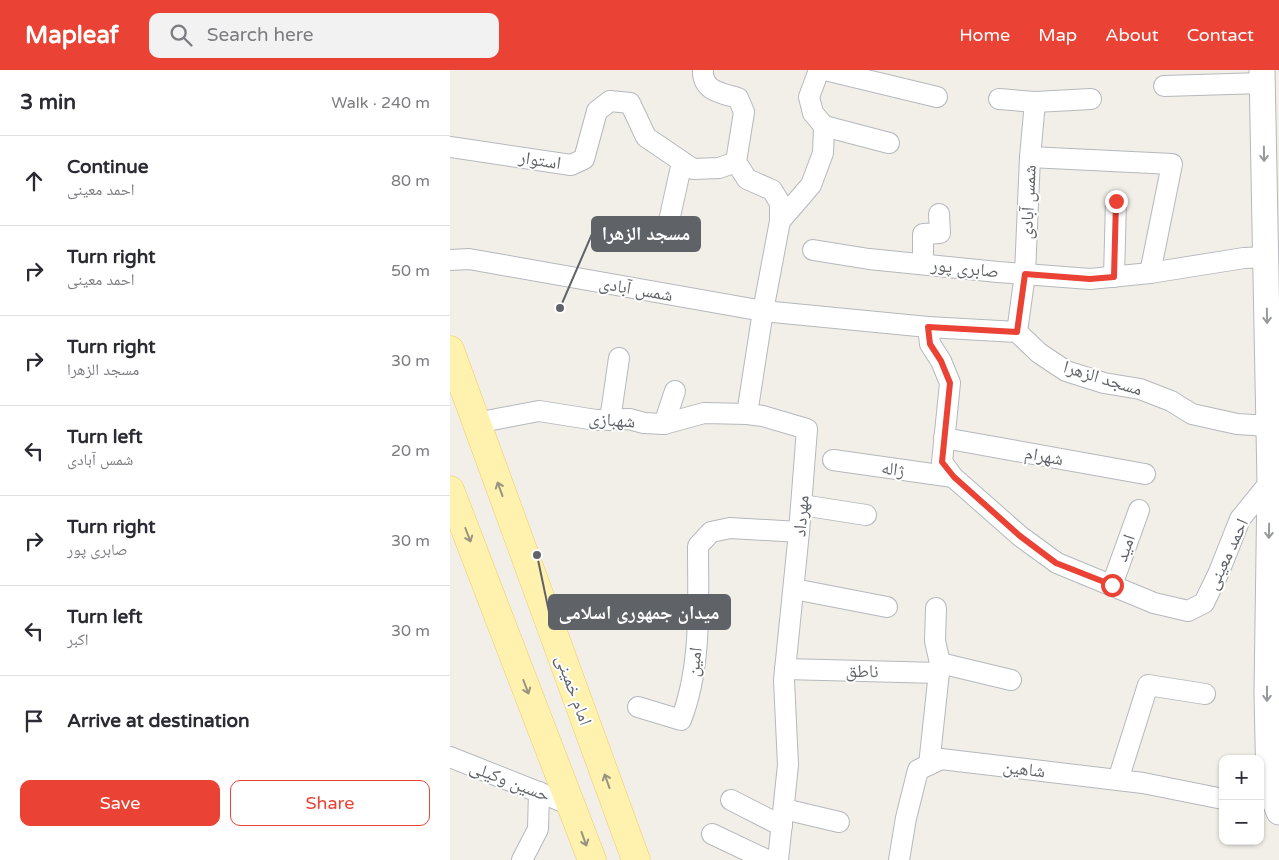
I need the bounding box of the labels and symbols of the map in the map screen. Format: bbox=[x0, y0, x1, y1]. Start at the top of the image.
one-way arrow bbox=[1259, 145, 1269, 161]
street label: استوار bbox=[516, 146, 563, 174]
street label: شمس آبادی bbox=[1015, 164, 1041, 240]
route end bbox=[1105, 190, 1128, 213]
callout: مسجد الزهرا bbox=[592, 217, 700, 251]
text: مسجد الزهرا bbox=[602, 223, 690, 245]
street label: صابری پور bbox=[929, 253, 1000, 283]
street label: شمس آبادی bbox=[597, 272, 675, 306]
one-way arrow bbox=[1262, 308, 1272, 324]
street label: مسجد الزهرا bbox=[1061, 356, 1145, 400]
street label: شهبازی bbox=[588, 407, 636, 433]
street label: شهرام bbox=[1023, 442, 1065, 471]
street label: ژاله bbox=[880, 456, 906, 482]
one-way arrow bbox=[495, 481, 504, 497]
street label: مهرداد bbox=[788, 494, 814, 538]
street label: احمد معینی bbox=[1201, 515, 1253, 593]
one-way arrow bbox=[1264, 522, 1274, 539]
one-way arrow bbox=[464, 528, 473, 543]
street label: امید bbox=[1110, 531, 1140, 565]
route start bbox=[1101, 574, 1124, 597]
callout: میدان جمهوری اسلامی bbox=[549, 595, 730, 629]
text: میدان جمهوری اسلامی bbox=[559, 602, 719, 624]
street label: امین bbox=[681, 646, 707, 678]
street label: امام خمینی bbox=[550, 652, 597, 729]
street label: ناطق bbox=[845, 660, 879, 682]
one-way arrow bbox=[522, 679, 531, 694]
one-way arrow bbox=[1262, 685, 1272, 701]
street label: شاهین bbox=[1002, 755, 1046, 783]
street label: حسین وکیلی bbox=[467, 756, 553, 806]
one-way arrow bbox=[602, 774, 611, 790]
one-way arrow bbox=[580, 831, 589, 846]

